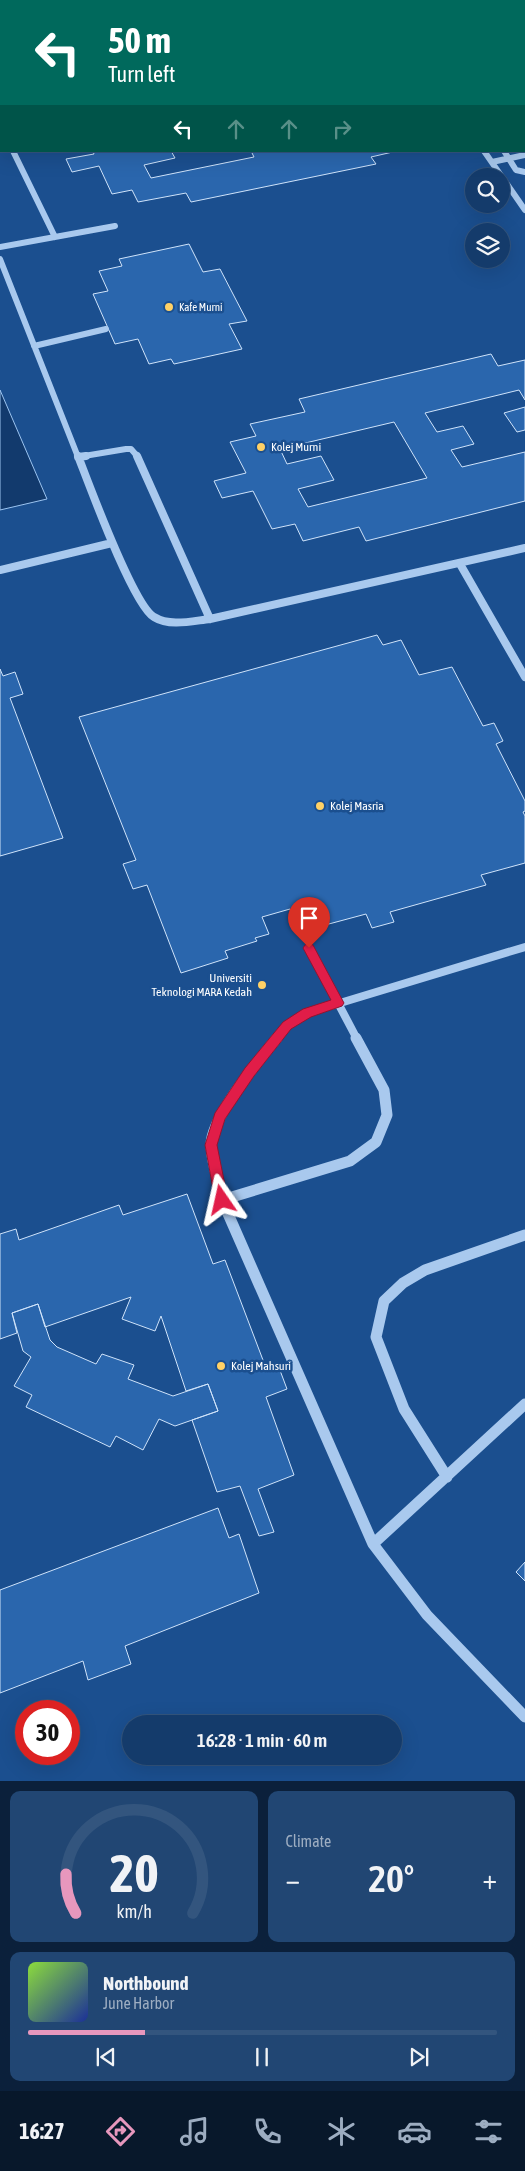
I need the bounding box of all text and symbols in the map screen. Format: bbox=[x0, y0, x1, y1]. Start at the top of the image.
icon: left bbox=[25, 20, 90, 85]
text: 50 m bbox=[108, 20, 171, 60]
text: Turn left bbox=[108, 61, 175, 87]
icon: left bbox=[169, 115, 197, 143]
icon: ahead bbox=[222, 115, 250, 143]
icon: ahead bbox=[275, 115, 303, 143]
icon: right bbox=[328, 115, 356, 143]
map controls bbox=[465, 168, 510, 268]
button: search bbox=[465, 168, 510, 213]
button: layers bbox=[465, 223, 510, 268]
marker: Kafe Murni bbox=[163, 301, 175, 313]
place label: Kafe Murni bbox=[179, 301, 223, 313]
place label: Kolej Murni bbox=[271, 440, 321, 454]
marker: Kolej Murni bbox=[255, 441, 267, 453]
place label: Kolej Masria bbox=[330, 799, 384, 813]
marker: Kolej Masria bbox=[314, 800, 326, 812]
pin bbox=[288, 897, 330, 948]
icon: arrive bbox=[295, 904, 323, 932]
place label: Universiti Teknologi MARA Kedah bbox=[151, 971, 252, 999]
marker: Universiti Teknologi MARA Kedah bbox=[256, 979, 268, 991]
position arrow bbox=[195, 1173, 247, 1225]
place label: Kolej Mahsuri bbox=[231, 1359, 291, 1373]
marker: Kolej Mahsuri bbox=[215, 1360, 227, 1372]
speed limit sign: 30 bbox=[15, 1700, 80, 1765]
text: 16:28 · 1 min · 60 m bbox=[197, 1729, 327, 1751]
text: Climate bbox=[286, 1832, 331, 1850]
text: 20 bbox=[109, 1843, 158, 1903]
text: 20° bbox=[368, 1857, 414, 1900]
text: − bbox=[286, 1863, 300, 1895]
text: + bbox=[482, 1863, 497, 1895]
text: km/h bbox=[116, 1901, 151, 1922]
text: Northbound bbox=[103, 1972, 189, 1994]
text: June Harbor bbox=[103, 1994, 174, 2012]
icon: previous bbox=[92, 2043, 120, 2071]
icon: pause bbox=[248, 2043, 276, 2071]
icon: next bbox=[405, 2043, 433, 2071]
icon: directions bbox=[103, 2114, 138, 2149]
icon: music bbox=[177, 2114, 212, 2149]
icon: phone bbox=[250, 2114, 285, 2149]
icon: climate bbox=[324, 2114, 359, 2149]
icon: car bbox=[397, 2114, 432, 2149]
icon: filters bbox=[471, 2114, 506, 2149]
text: 16:27 bbox=[19, 2118, 65, 2144]

